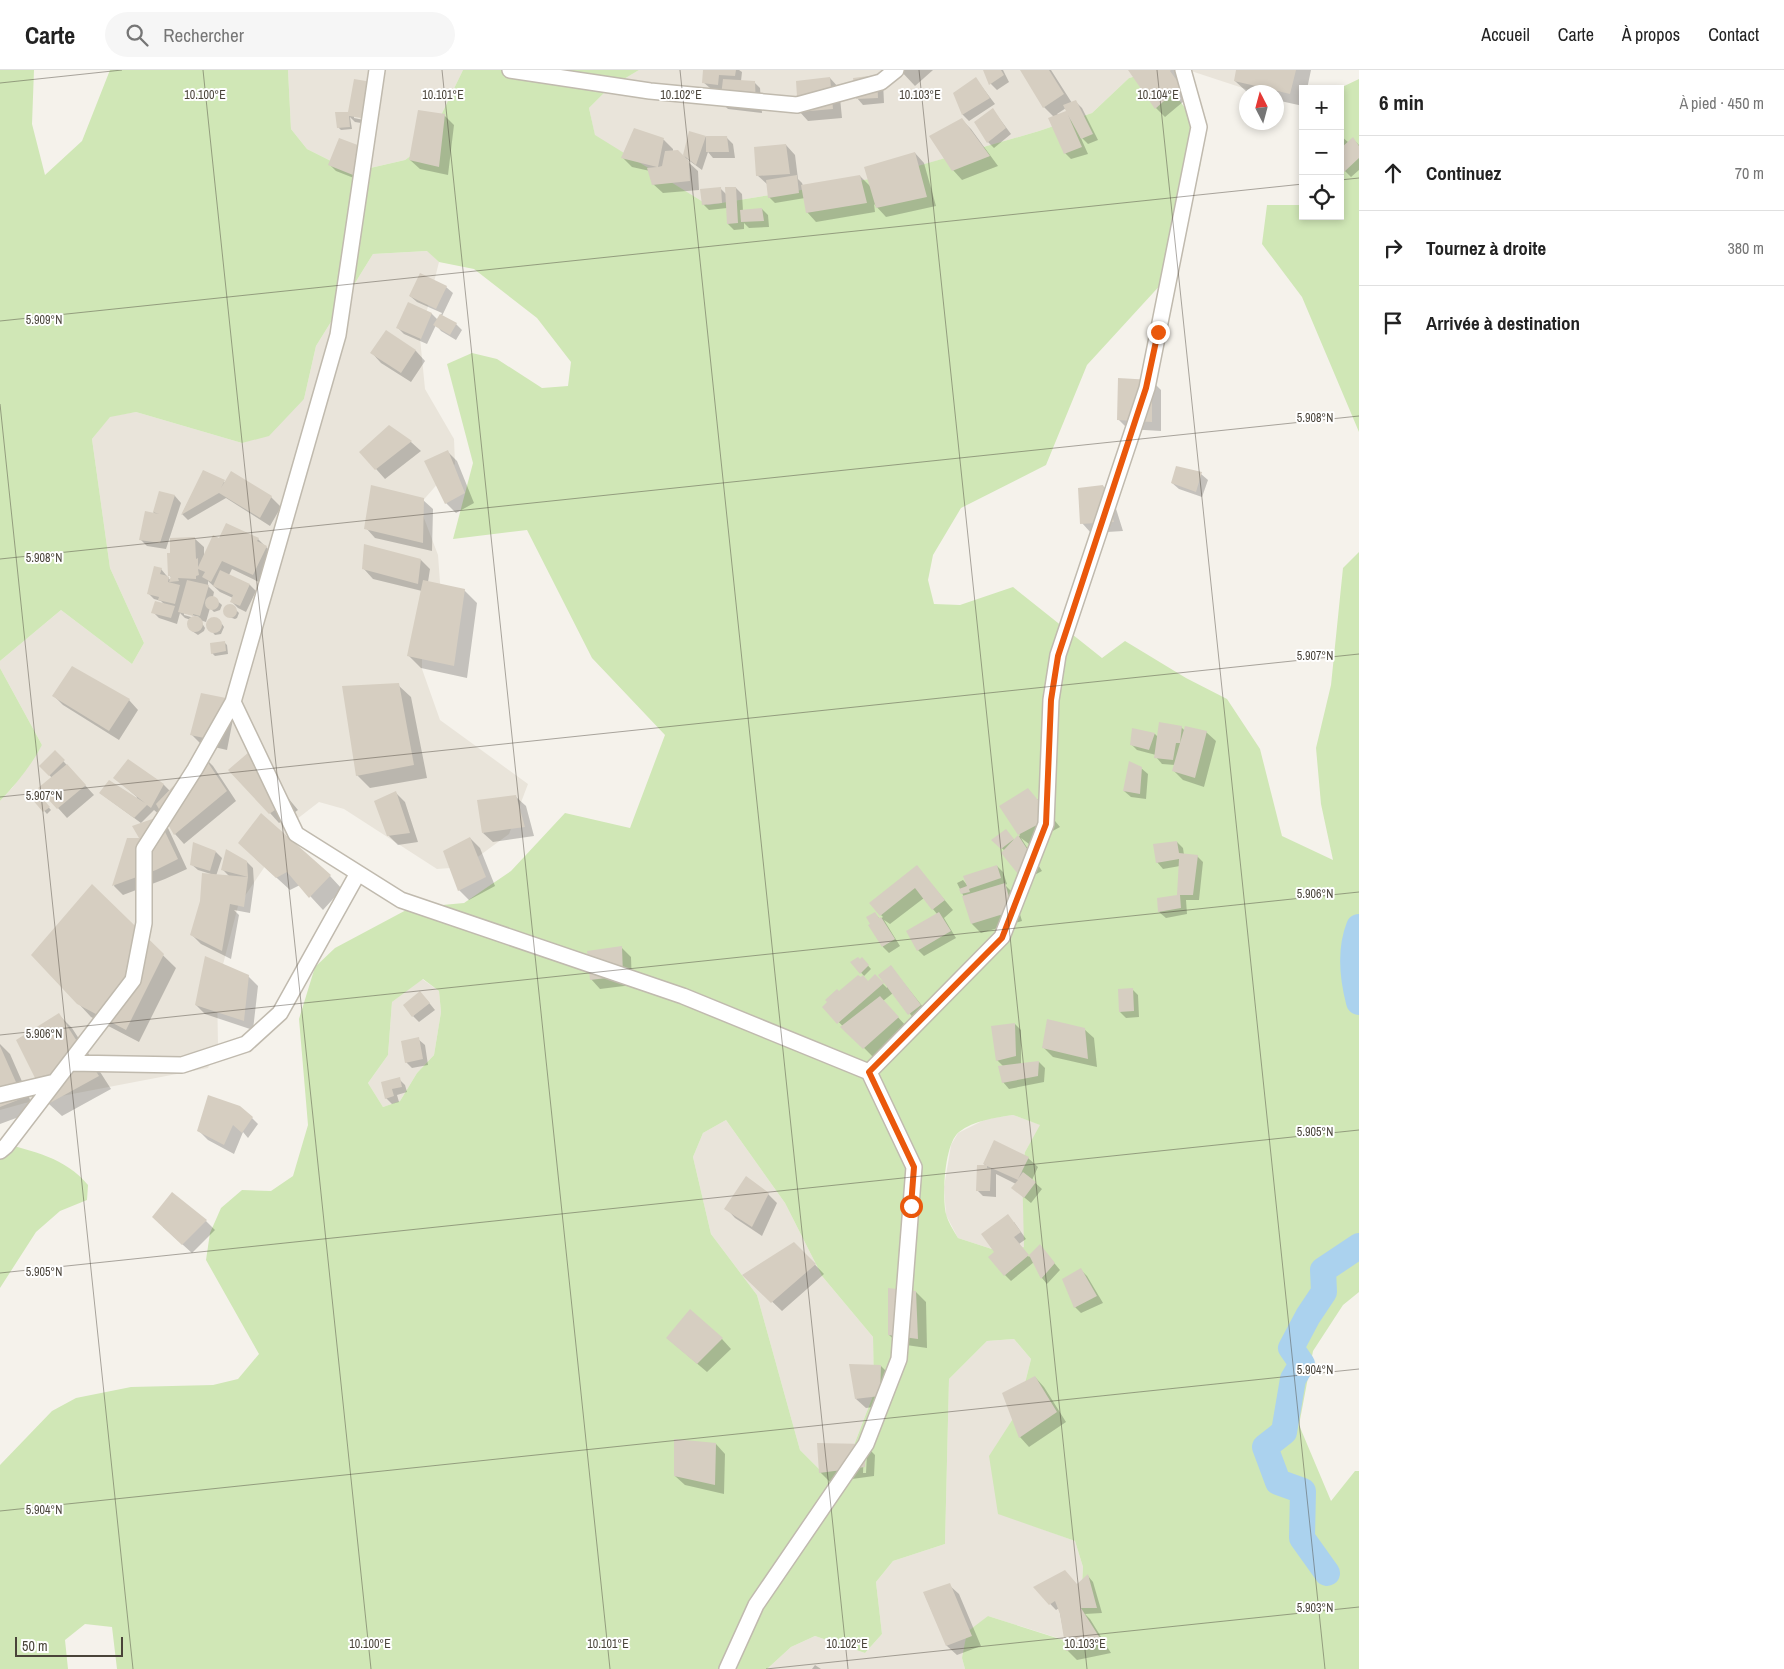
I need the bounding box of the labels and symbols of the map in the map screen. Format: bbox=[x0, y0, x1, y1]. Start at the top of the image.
north arrow bbox=[1239, 85, 1284, 130]
text: 10.100°E bbox=[184, 87, 226, 103]
text: 10.101°E bbox=[422, 87, 464, 103]
text: 10.102°E bbox=[660, 87, 702, 103]
text: 10.103°E bbox=[899, 87, 941, 103]
text: 10.104°E bbox=[1137, 87, 1179, 103]
text: 5.909°N bbox=[26, 312, 62, 328]
route end bbox=[1147, 321, 1170, 344]
text: 5.908°N bbox=[1297, 410, 1333, 426]
text: 5.908°N bbox=[26, 550, 62, 566]
text: 5.907°N bbox=[1297, 648, 1333, 664]
text: 5.907°N bbox=[26, 788, 62, 804]
text: 5.906°N bbox=[1297, 886, 1333, 902]
text: 5.906°N bbox=[26, 1026, 62, 1042]
text: 5.905°N bbox=[1297, 1124, 1333, 1140]
route start bbox=[900, 1195, 923, 1218]
text: 5.905°N bbox=[26, 1264, 62, 1280]
text: 5.904°N bbox=[1297, 1362, 1333, 1378]
text: 5.904°N bbox=[26, 1502, 62, 1518]
text: 5.903°N bbox=[1297, 1600, 1333, 1616]
scale bar bbox=[15, 1634, 122, 1657]
text: 10.100°E bbox=[349, 1636, 391, 1652]
text: 10.101°E bbox=[587, 1636, 629, 1652]
text: 10.102°E bbox=[826, 1636, 868, 1652]
text: 10.103°E bbox=[1064, 1636, 1106, 1652]

